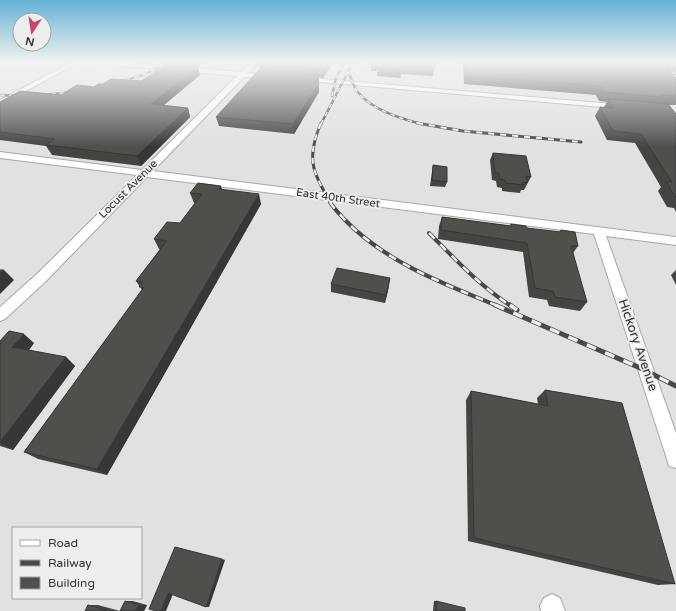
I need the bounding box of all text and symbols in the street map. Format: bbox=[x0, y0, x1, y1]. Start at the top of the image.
north arrow bbox=[12, 12, 52, 52]
text: N bbox=[24, 34, 36, 49]
street label: Locust Avenue bbox=[96, 157, 160, 221]
street label: East 40th Street bbox=[295, 186, 381, 210]
street label: Hickory Avenue bbox=[615, 297, 661, 393]
legend bbox=[12, 527, 142, 599]
text: Road bbox=[48, 536, 78, 550]
text: Railway bbox=[48, 556, 92, 570]
text: Building bbox=[48, 576, 95, 590]

